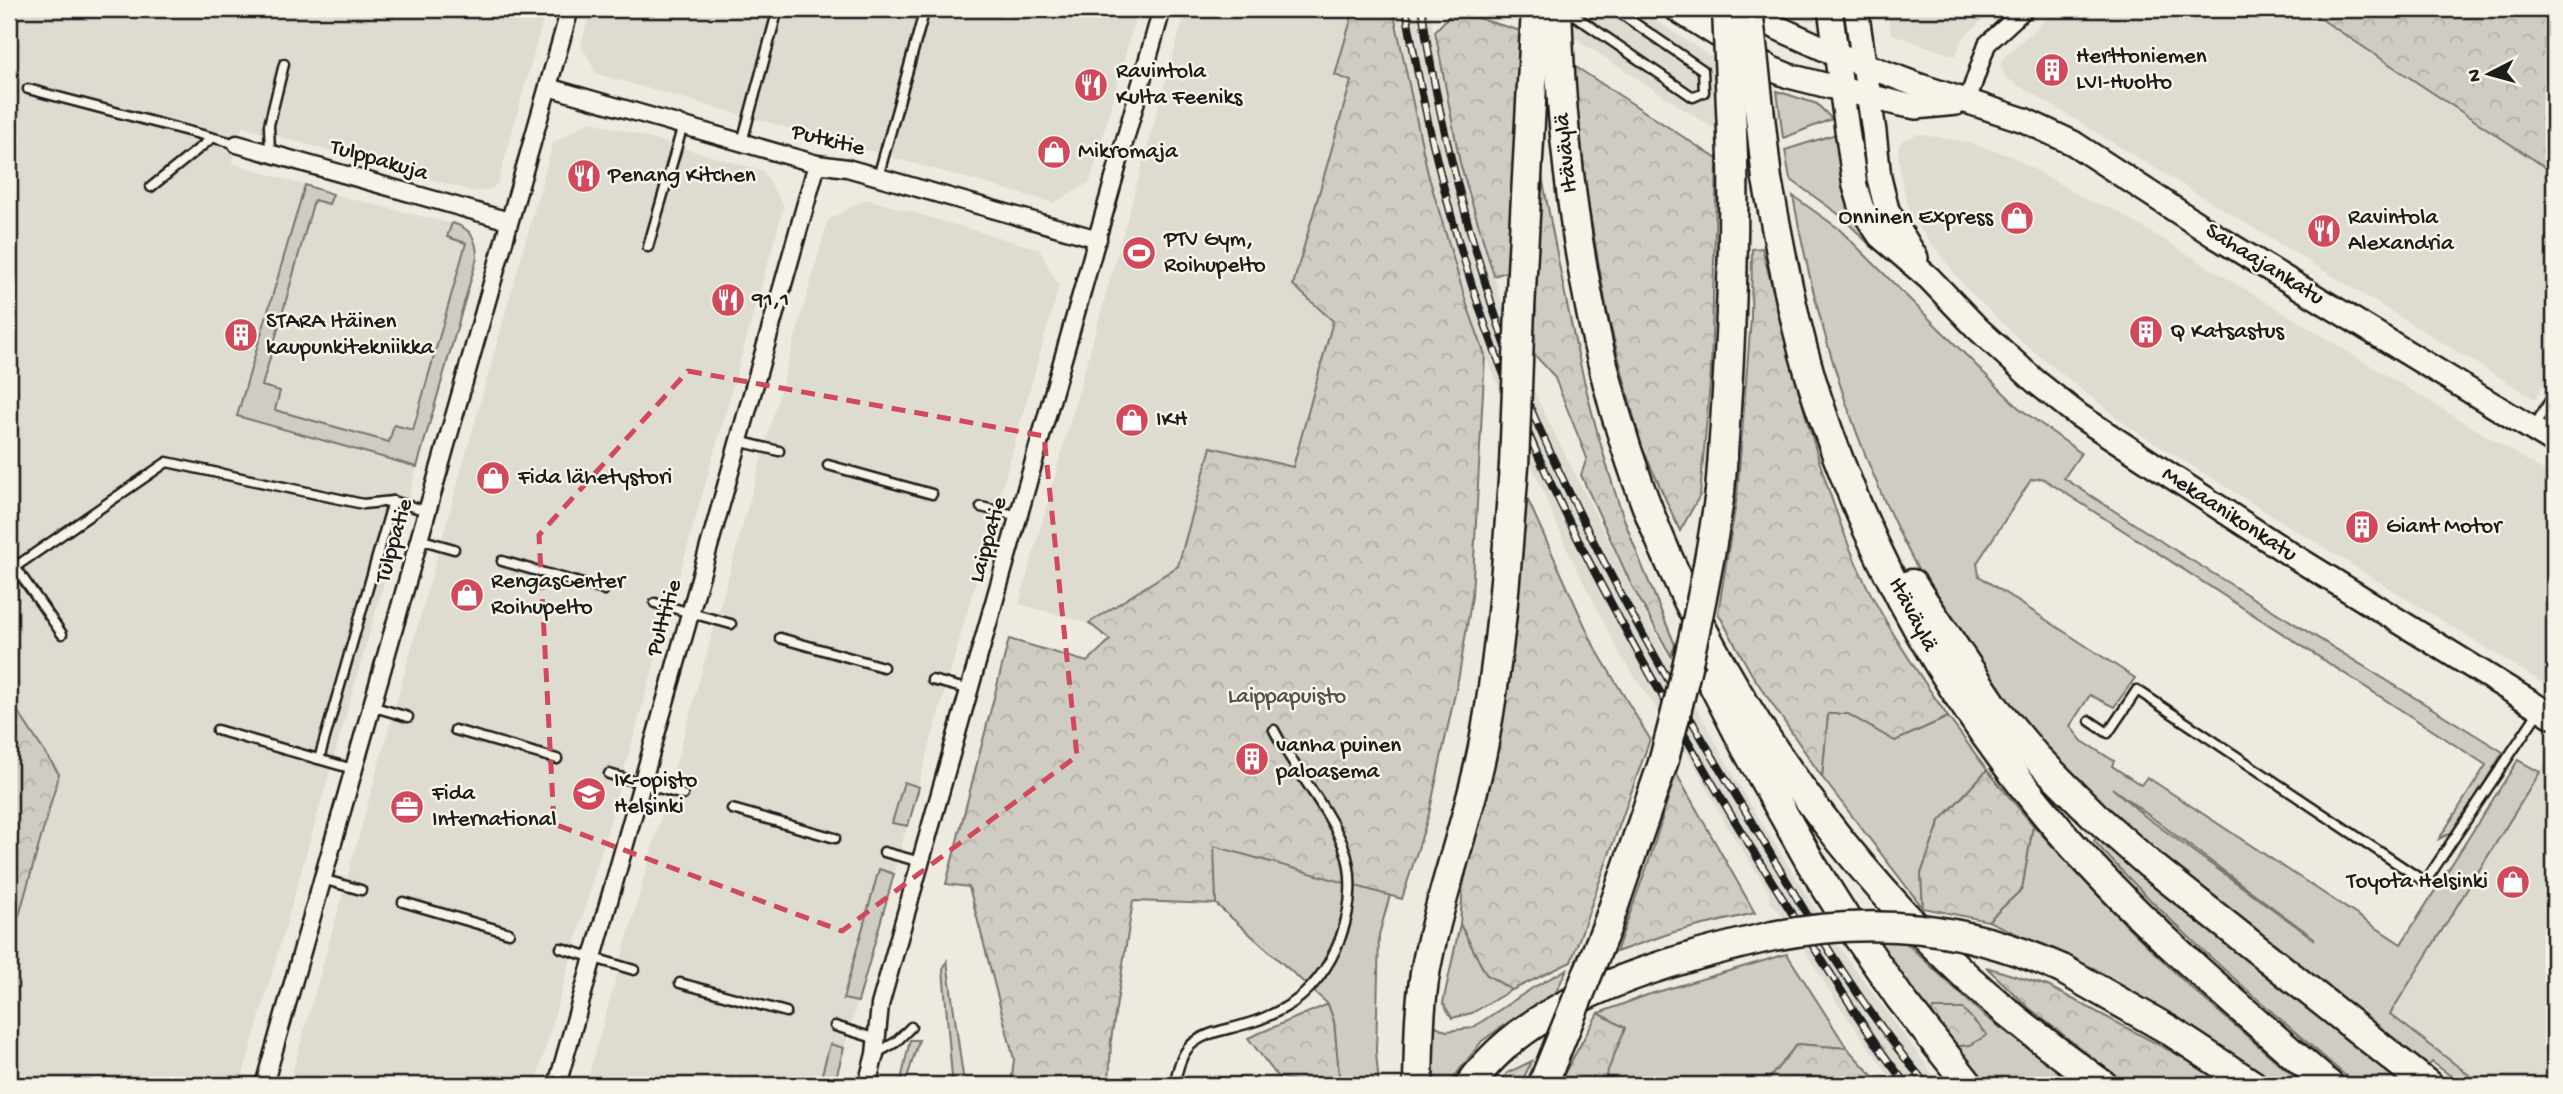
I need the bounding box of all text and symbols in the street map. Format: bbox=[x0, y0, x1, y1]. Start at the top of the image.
north arrow bbox=[2454, 38, 2524, 108]
place label: Herttoniemen LVI-Huolto bbox=[2076, 44, 2207, 97]
building icon: Herttoniemen LVI-Huolto bbox=[2033, 51, 2071, 89]
place label: Ravintola Kulta Feeniks bbox=[1116, 59, 1243, 112]
restaurant icon: Ravintola Kulta Feeniks bbox=[1072, 66, 1110, 104]
text: N bbox=[2463, 68, 2488, 83]
street label: Itäväylä bbox=[1549, 111, 1585, 194]
street label: Putkitie bbox=[788, 119, 868, 163]
shop icon: Mikromaja bbox=[1035, 133, 1073, 171]
street label: Tulppakuja bbox=[325, 134, 432, 188]
place label: Mikromaja bbox=[1078, 139, 1179, 166]
restaurant icon: Penang Kitchen bbox=[565, 157, 603, 195]
place label: Penang Kitchen bbox=[607, 163, 756, 190]
shop icon: Onninen Express bbox=[1998, 199, 2036, 237]
place label: Onninen Express bbox=[1838, 205, 1994, 232]
place label: Ravintola Alexandria bbox=[2348, 205, 2455, 258]
restaurant icon: Ravintola Alexandria bbox=[2305, 212, 2343, 250]
street label: Sahaajankatu bbox=[2200, 218, 2329, 312]
place label: PTV Gym, Roihupelto bbox=[1163, 227, 1266, 280]
sports icon: PTV Gym, Roihupelto bbox=[1120, 234, 1158, 272]
restaurant icon: 91,1 bbox=[709, 281, 747, 319]
place label: 91,1 bbox=[751, 287, 789, 314]
place label: STARA Itäinen kaupunkitekniikka bbox=[266, 309, 435, 362]
building icon: Q Katsastus bbox=[2127, 313, 2165, 351]
building icon: STARA Itäinen kaupunkitekniikka bbox=[222, 316, 260, 354]
place label: Q Katsastus bbox=[2170, 319, 2285, 346]
shop icon: IKH bbox=[1113, 401, 1151, 439]
place label: IKH bbox=[1156, 407, 1188, 434]
shop icon: Fida lähetystori bbox=[474, 459, 512, 497]
street label: Mekaanikonkatu bbox=[2156, 461, 2302, 569]
place label: Fida lähetystori bbox=[517, 465, 672, 492]
street label: Laippatie bbox=[964, 493, 1014, 586]
street label: Tulppatie bbox=[370, 495, 420, 588]
building icon: Giant Motor bbox=[2343, 508, 2381, 546]
place label: Giant Motor bbox=[2386, 514, 2503, 541]
place label: RengasCenter Roihupelto bbox=[491, 569, 627, 622]
street label: Itäväylä bbox=[1881, 573, 1943, 658]
street label: Pulttitie bbox=[641, 575, 689, 660]
shop icon: RengasCenter Roihupelto bbox=[448, 576, 486, 614]
park label: Laippapuisto bbox=[1228, 684, 1346, 711]
place label: vanha puinen paloasema bbox=[1275, 733, 1401, 786]
building icon: vanha puinen paloasema bbox=[1233, 740, 1271, 778]
place label: IK-opisto Helsinki bbox=[614, 768, 698, 821]
school or university icon: IK-opisto Helsinki bbox=[570, 775, 608, 813]
place label: Fida International bbox=[431, 781, 557, 834]
office icon: Fida International bbox=[388, 788, 426, 826]
shop icon: Toyota Helsinki bbox=[2494, 863, 2532, 901]
place label: Toyota Helsinki bbox=[2345, 869, 2488, 896]

